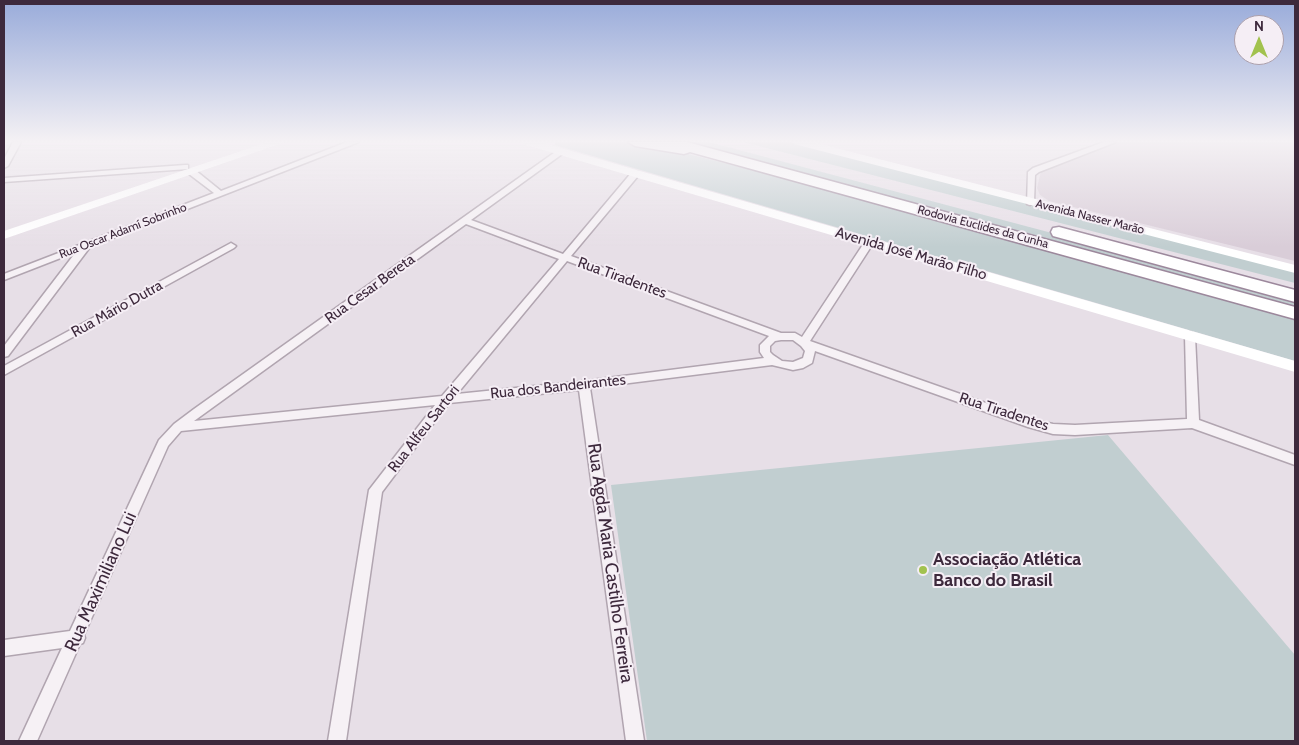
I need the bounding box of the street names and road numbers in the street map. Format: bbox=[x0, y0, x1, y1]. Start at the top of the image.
street label: Avenida Nasser Marão bbox=[1034, 197, 1146, 237]
street label: Rua Oscar Adamí Sobrinho bbox=[57, 200, 189, 262]
street label: Rodovia Euclides da Cunha bbox=[916, 203, 1050, 251]
street label: Avenida José Marão Filho bbox=[833, 224, 989, 284]
street label: Rua Cesar Bereta bbox=[322, 250, 418, 328]
street label: Rua Tiradentes bbox=[575, 254, 669, 302]
street label: Rua Mário Dutra bbox=[68, 276, 166, 342]
street label: Rua dos Bandeirantes bbox=[489, 371, 627, 403]
street label: Rua Alfeu Sartori bbox=[384, 382, 464, 476]
street label: Rua Tiradentes bbox=[957, 389, 1051, 435]
street label: Rua Agda Maria Castilho Ferreira bbox=[582, 442, 638, 684]
street label: Rua Maximiliano Lui bbox=[60, 509, 142, 655]

